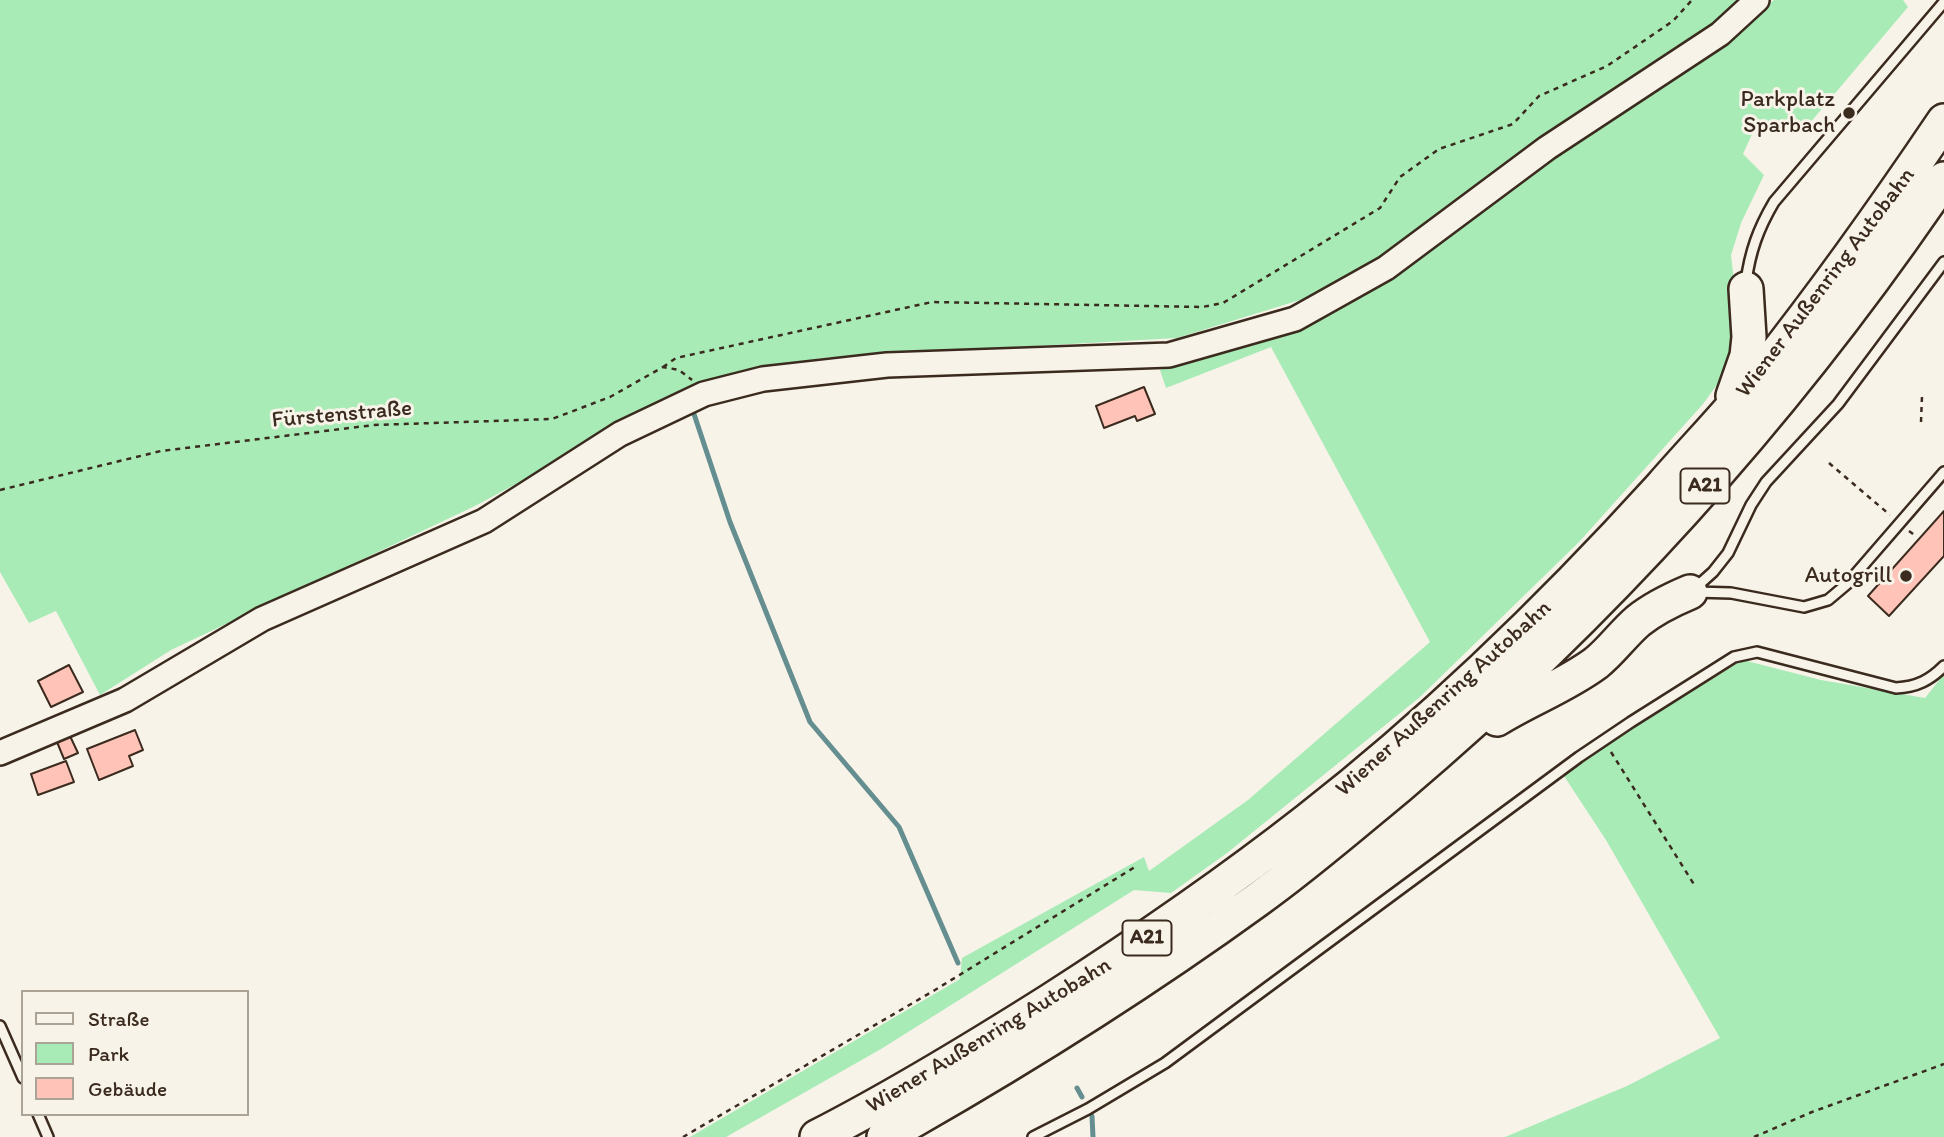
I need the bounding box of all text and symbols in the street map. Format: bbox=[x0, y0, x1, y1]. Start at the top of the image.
place label: Parkplatz Sparbach bbox=[1740, 86, 1835, 140]
marker: Parkplatz Sparbach bbox=[1841, 105, 1857, 121]
street label: Wiener Außenring Autobahn bbox=[1730, 163, 1922, 403]
street label: Fürstenstraße bbox=[271, 395, 413, 435]
road number: A21 bbox=[1680, 468, 1730, 504]
place label: Autogrill bbox=[1805, 562, 1892, 590]
marker: Autogrill bbox=[1898, 568, 1914, 584]
street label: Wiener Außenring Autobahn bbox=[1330, 595, 1558, 803]
road number: A21 bbox=[1122, 920, 1172, 956]
street label: Wiener Außenring Autobahn bbox=[862, 952, 1116, 1120]
legend bbox=[21, 990, 248, 1116]
text: Straße bbox=[88, 1006, 149, 1031]
text: Park bbox=[88, 1041, 129, 1066]
text: Gebäude bbox=[88, 1076, 167, 1101]

